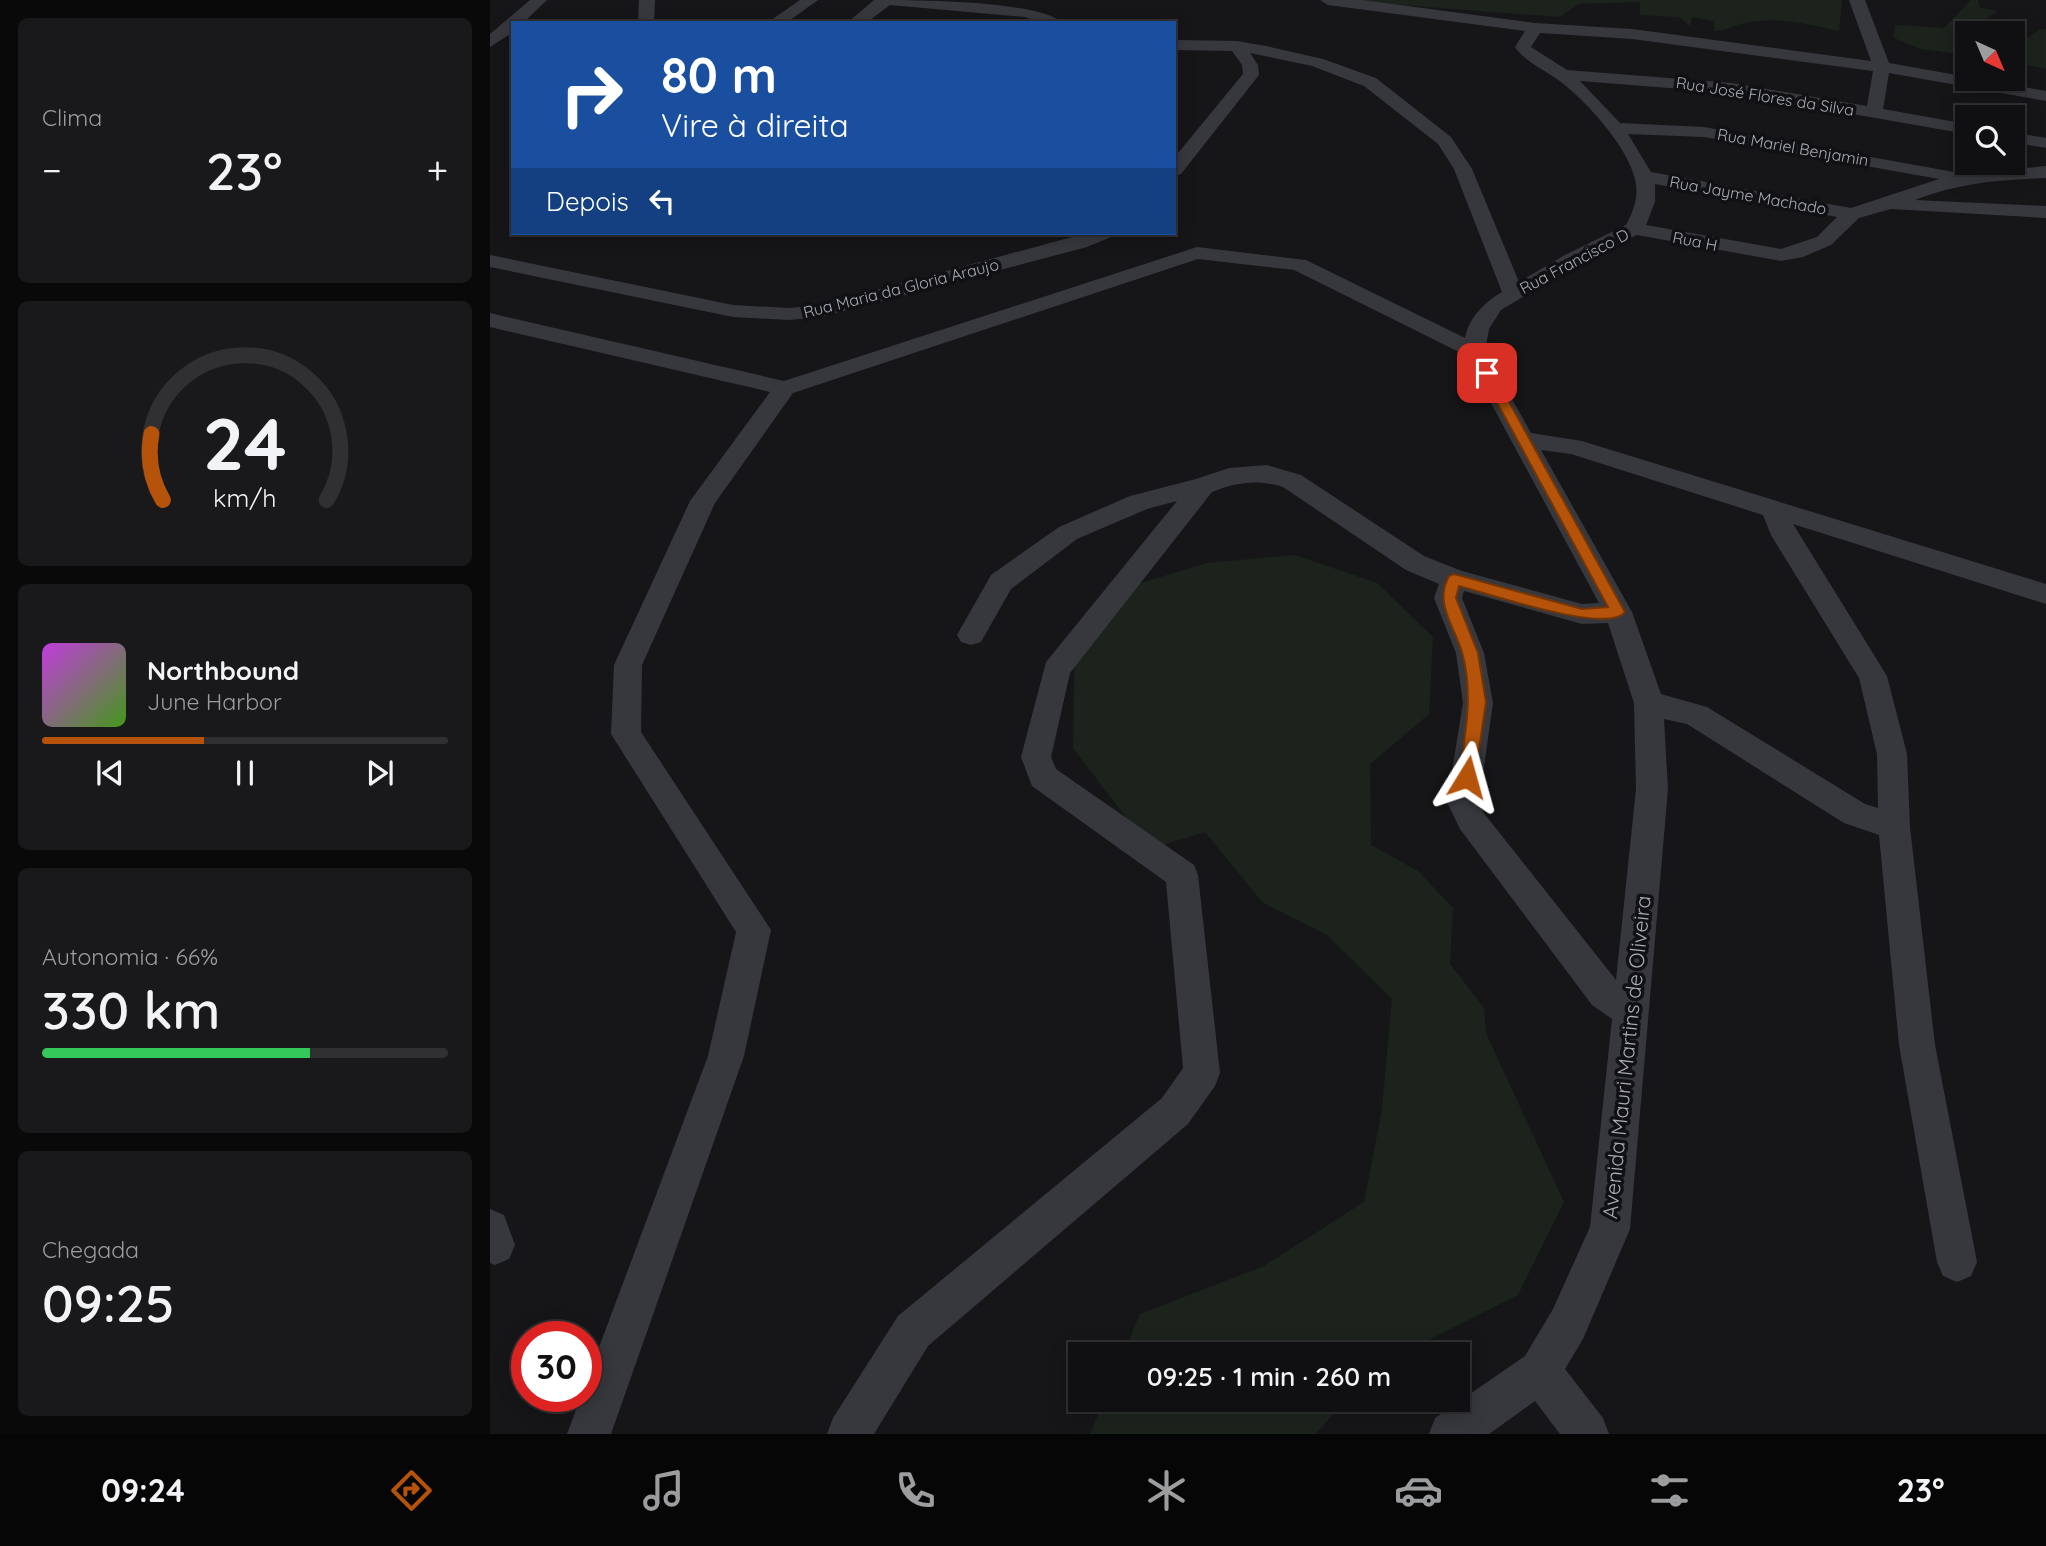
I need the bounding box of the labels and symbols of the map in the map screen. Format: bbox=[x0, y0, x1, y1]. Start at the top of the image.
north arrow bbox=[1955, 21, 2025, 91]
street label: Rua José Flores da Silva bbox=[1675, 72, 1855, 120]
street label: Rua Mariel Benjamin bbox=[1716, 124, 1870, 170]
street label: Rua Jayme Machado bbox=[1668, 171, 1828, 219]
street label: Rua Francisco D bbox=[1516, 224, 1632, 298]
street label: Rua H bbox=[1671, 227, 1719, 255]
street label: Rua Maria da Gloria Araujo bbox=[801, 254, 1001, 322]
pin bbox=[1457, 343, 1517, 403]
position arrow bbox=[1430, 740, 1504, 814]
street label: Avenida Mauri Martins de Oliveira bbox=[1596, 894, 1656, 1220]
speed limit sign: 30 bbox=[511, 1321, 602, 1412]

